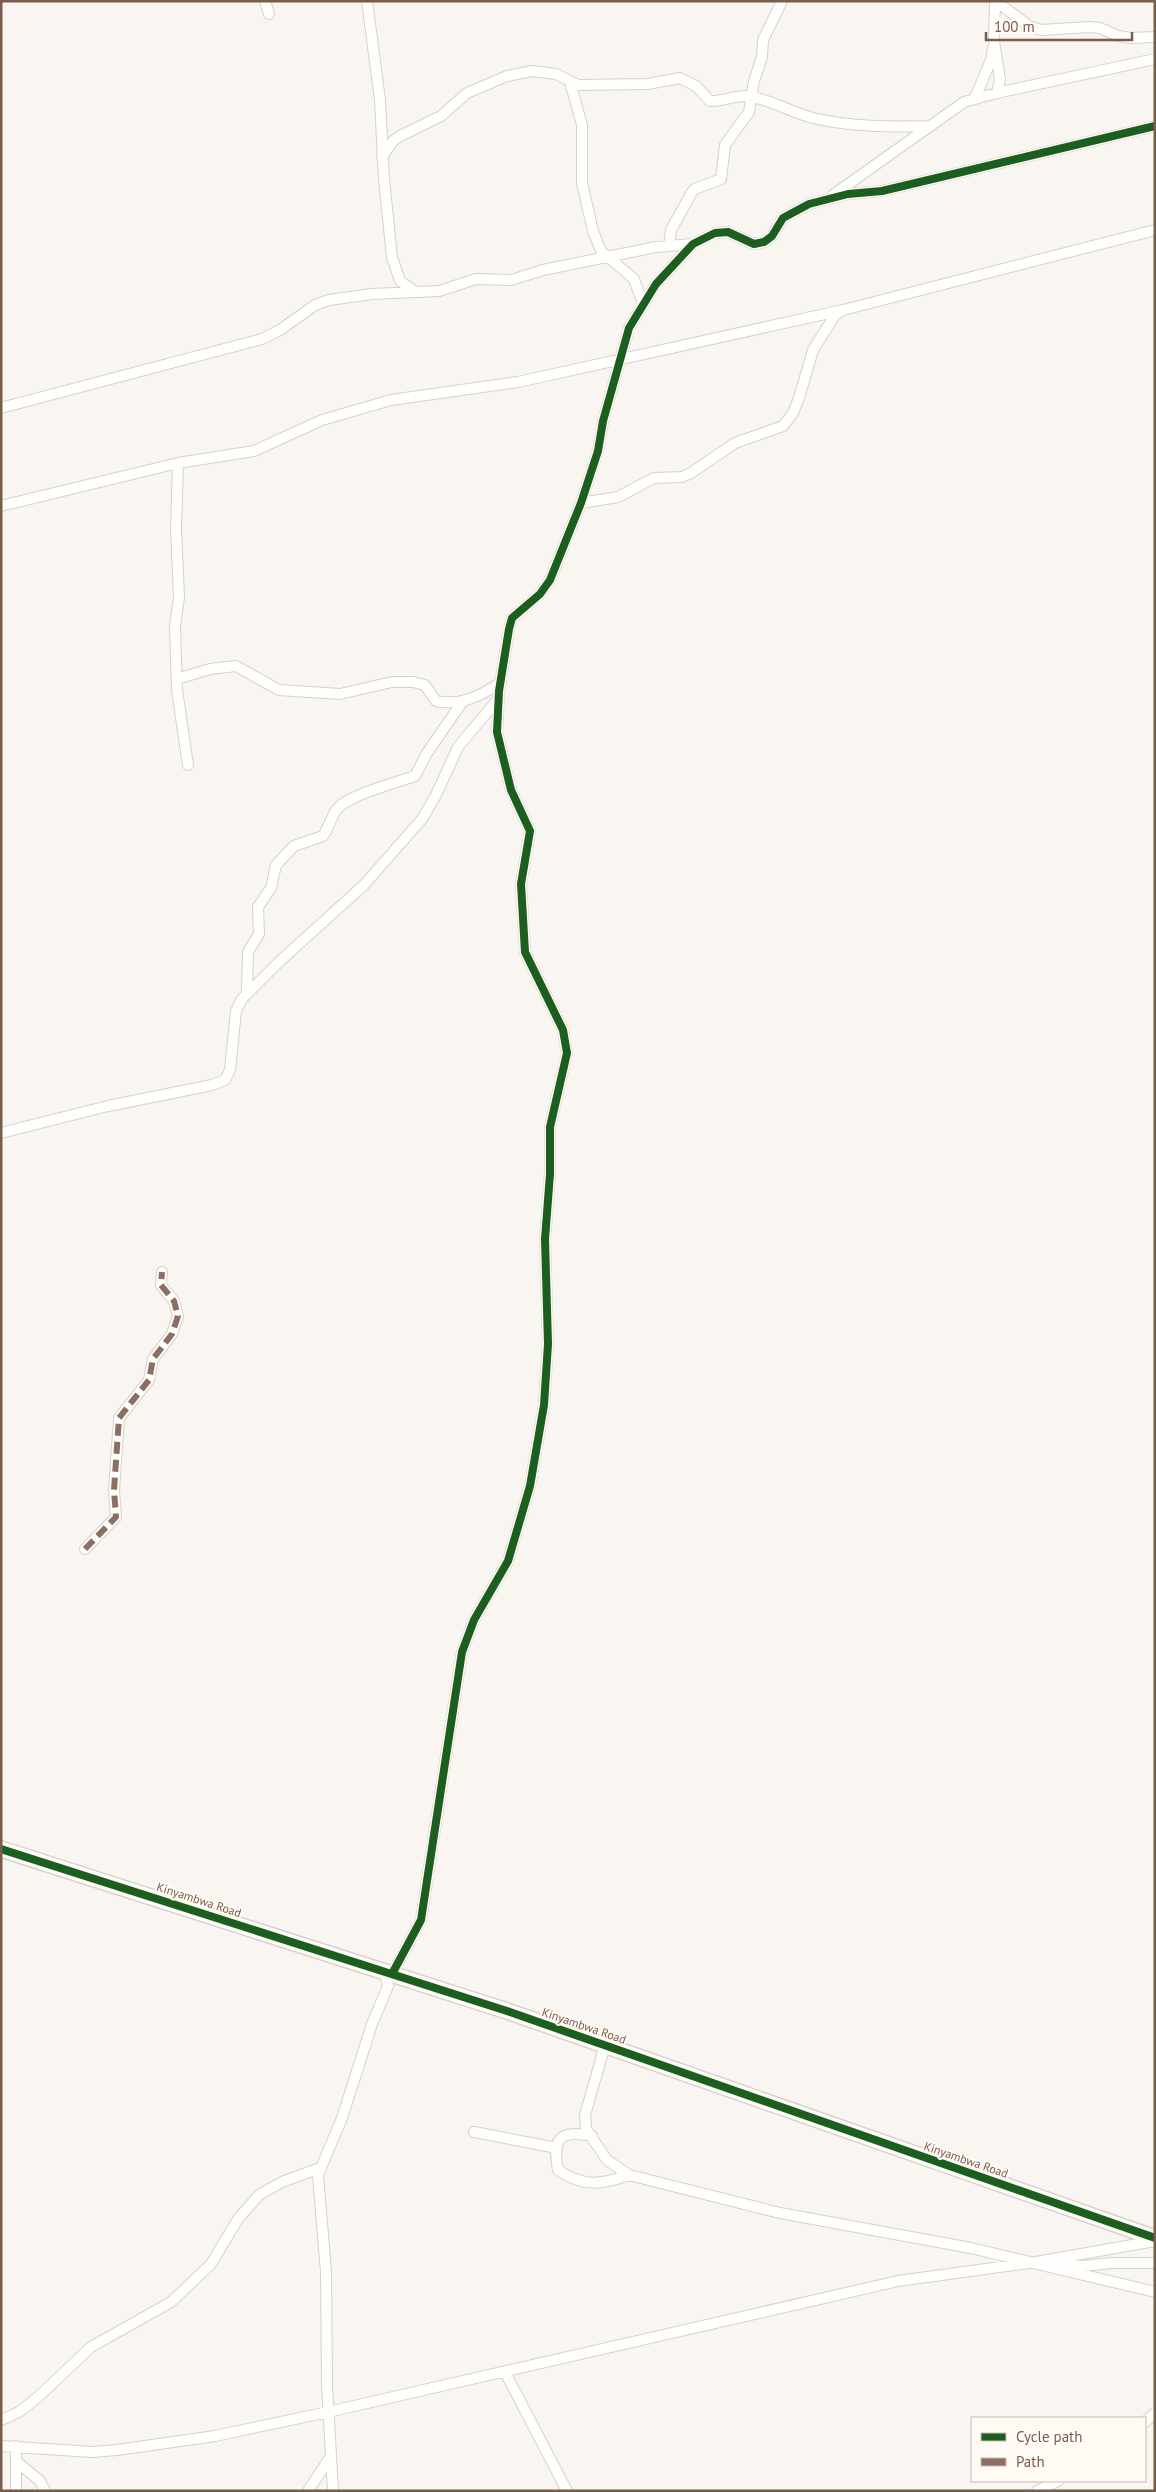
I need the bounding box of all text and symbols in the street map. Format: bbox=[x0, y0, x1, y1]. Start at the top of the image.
scale bar bbox=[986, 10, 1132, 42]
text: 100 m bbox=[994, 17, 1035, 36]
street label: Kinyambwa Road bbox=[155, 1879, 243, 1920]
street label: Kinyambwa Road bbox=[540, 2004, 628, 2047]
street label: Kinyambwa Road bbox=[922, 2138, 1010, 2181]
legend bbox=[971, 2417, 1146, 2482]
text: Cycle path bbox=[1016, 2427, 1082, 2446]
text: Path bbox=[1016, 2452, 1045, 2471]

